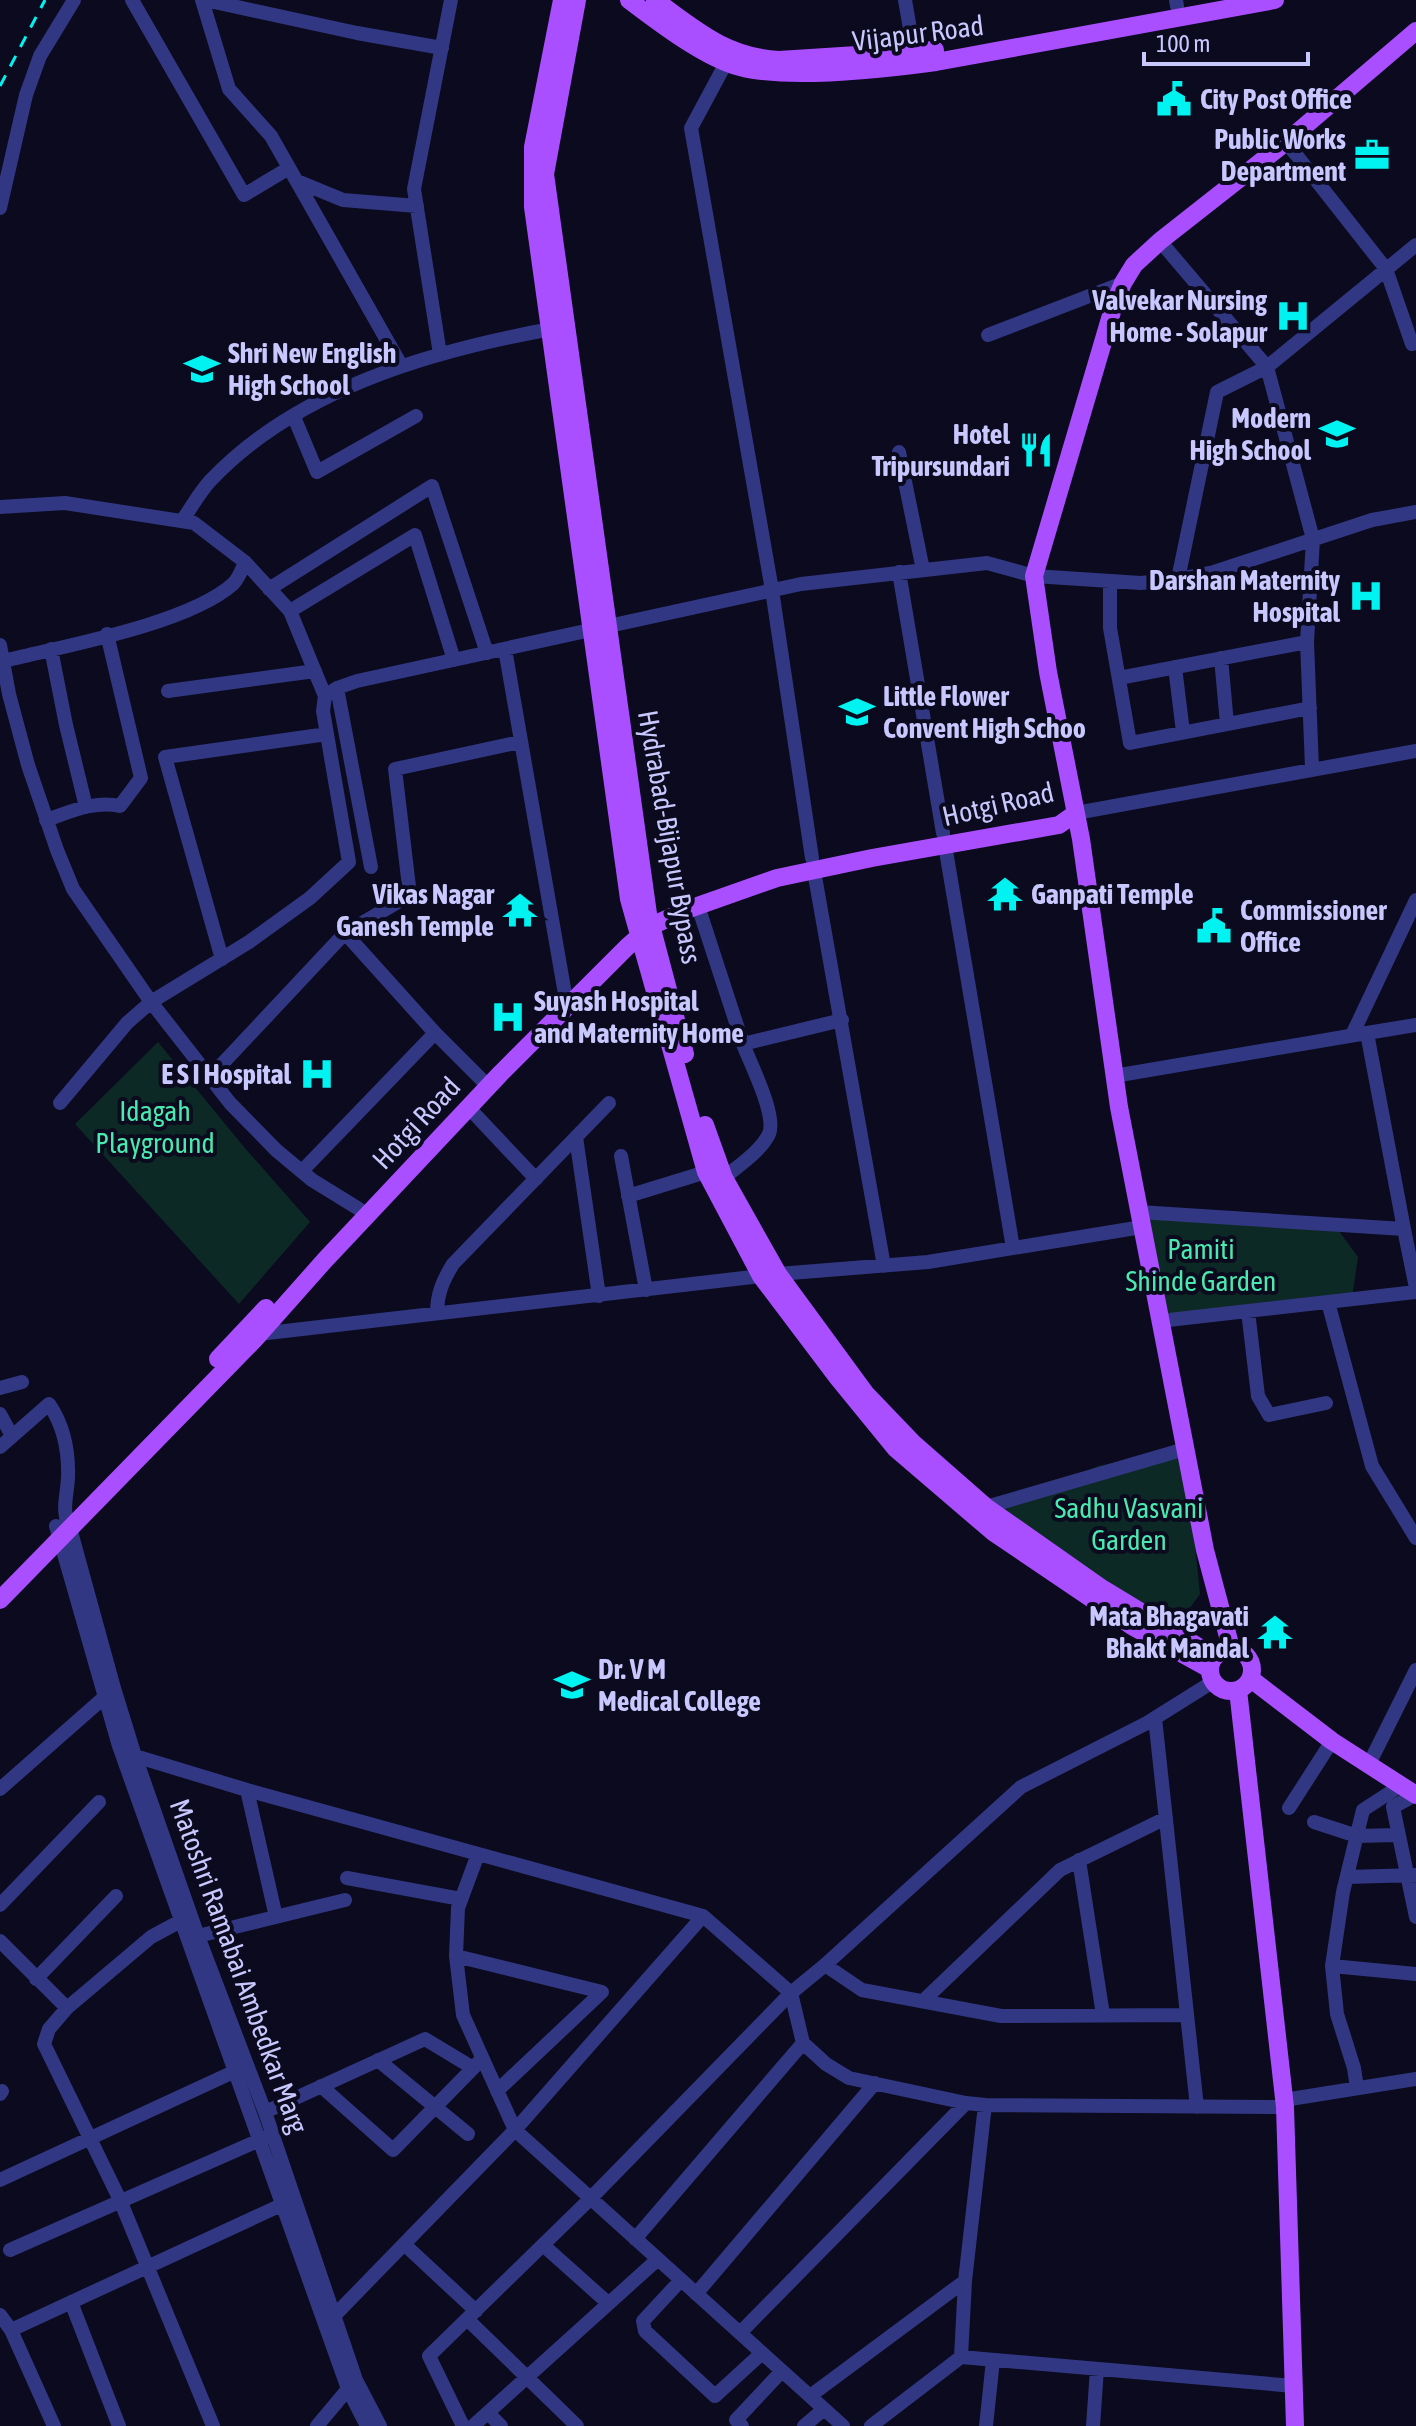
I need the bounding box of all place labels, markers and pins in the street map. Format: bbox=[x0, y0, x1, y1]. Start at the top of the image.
public building icon: City Post Office bbox=[1155, 80, 1193, 118]
place label: City Post Office bbox=[1200, 83, 1352, 115]
place label: Public Works Department bbox=[1214, 123, 1346, 187]
office icon: Public Works Department bbox=[1353, 136, 1391, 174]
place label: Valvekar Nursing Home - Solapur bbox=[1091, 284, 1268, 348]
hospital icon: Valvekar Nursing Home - Solapur bbox=[1274, 297, 1312, 335]
place label: Shri New English High School bbox=[228, 337, 396, 401]
school or university icon: Shri New English High School bbox=[183, 350, 221, 388]
place label: Modern High School bbox=[1189, 402, 1312, 466]
school or university icon: Modern High School bbox=[1318, 415, 1356, 453]
place label: Hotel Tripursundari bbox=[872, 418, 1011, 482]
restaurant icon: Hotel Tripursundari bbox=[1017, 431, 1055, 469]
place label: Darshan Maternity Hospital bbox=[1149, 564, 1341, 628]
hospital icon: Darshan Maternity Hospital bbox=[1347, 577, 1385, 615]
place label: Little Flower Convent High Schoo bbox=[883, 680, 1086, 744]
school or university icon: Little Flower Convent High Schoo bbox=[838, 693, 876, 731]
temple icon: Ganpati Temple bbox=[986, 875, 1024, 913]
place label: Vikas Nagar Ganesh Temple bbox=[336, 878, 495, 942]
place label: Ganpati Temple bbox=[1031, 878, 1194, 910]
temple icon: Vikas Nagar Ganesh Temple bbox=[501, 891, 539, 929]
place label: Commissioner Office bbox=[1240, 894, 1387, 958]
public building icon: Commissioner Office bbox=[1195, 907, 1233, 945]
place label: Suyash Hospital and Maternity Home bbox=[534, 985, 744, 1049]
hospital icon: Suyash Hospital and Maternity Home bbox=[489, 998, 527, 1036]
hospital icon: E S I Hospital bbox=[298, 1055, 336, 1093]
place label: E S I Hospital bbox=[161, 1058, 292, 1090]
place label: Mata Bhagavati Bhakt Mandal bbox=[1089, 1600, 1250, 1664]
temple icon: Mata Bhagavati Bhakt Mandal bbox=[1256, 1613, 1294, 1651]
place label: Dr. V M Medical College bbox=[598, 1653, 761, 1717]
school or university icon: Dr. V M Medical College bbox=[553, 1666, 591, 1704]

